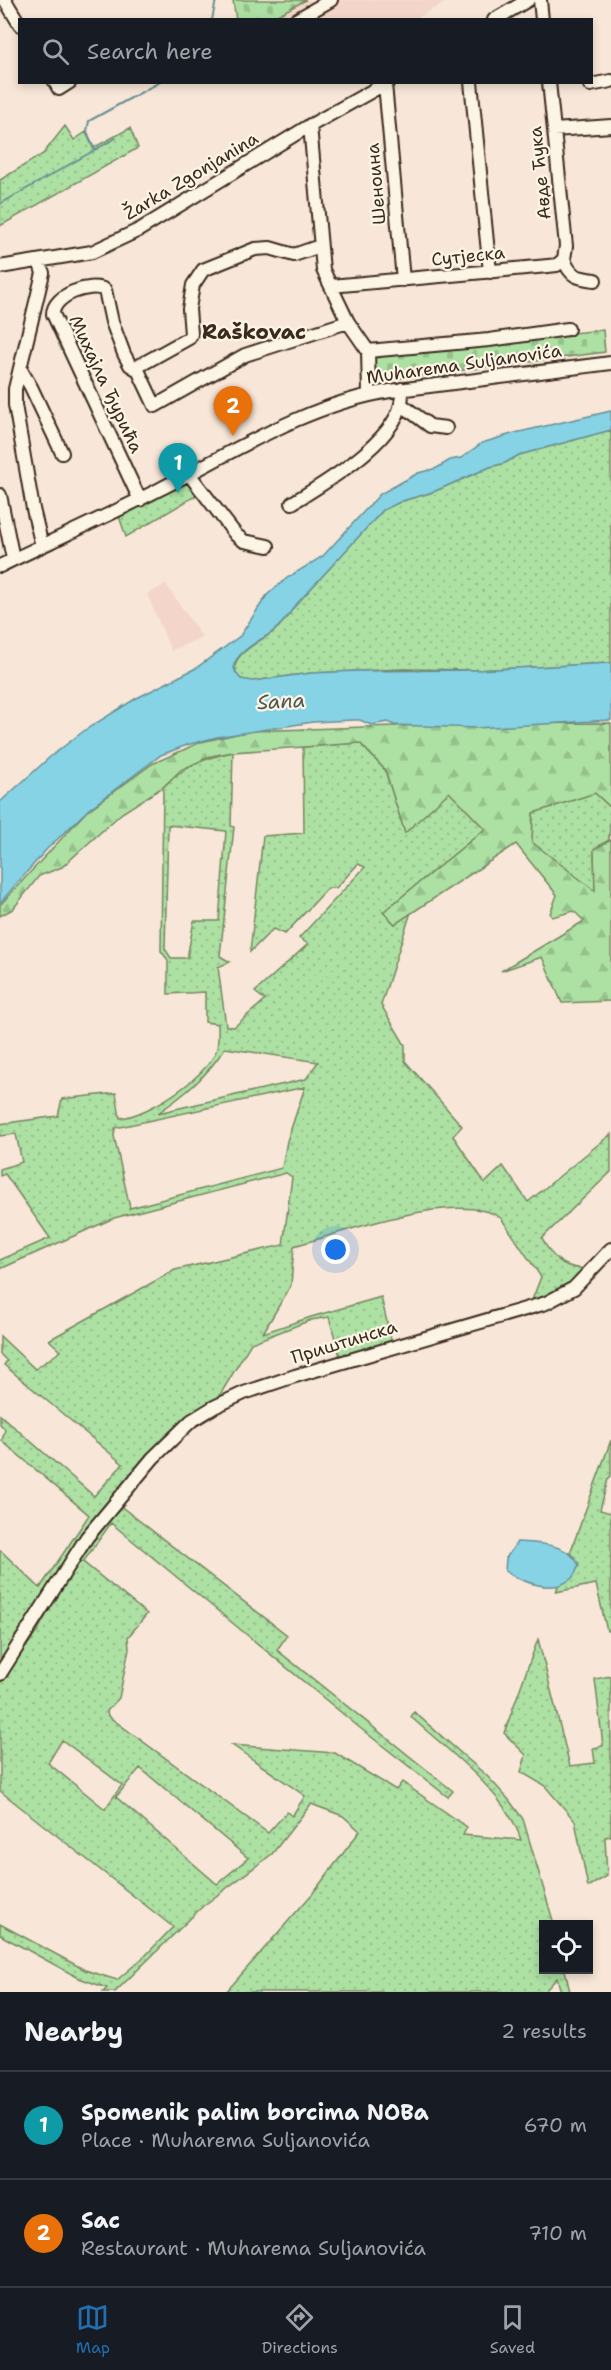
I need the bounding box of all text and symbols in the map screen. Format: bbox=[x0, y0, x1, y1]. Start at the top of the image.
search box bbox=[18, 18, 593, 84]
icon: search bbox=[39, 35, 72, 68]
text: Search here bbox=[87, 37, 213, 66]
street label: Авде Ћука bbox=[523, 125, 557, 221]
street label: Žarka Zgonjanina bbox=[119, 126, 263, 226]
street label: Шеноина bbox=[360, 142, 392, 226]
street label: Сутјеска bbox=[430, 240, 506, 272]
street label: Михајла Ђурића bbox=[63, 311, 149, 457]
district label: Raškovac bbox=[202, 318, 306, 346]
street label: Muharema Suljanovića bbox=[365, 338, 563, 390]
pin: 2 bbox=[214, 386, 252, 436]
pin: 1 bbox=[158, 444, 198, 493]
water label: Sana bbox=[256, 687, 306, 715]
your location bbox=[321, 1235, 350, 1264]
street label: Приштинска bbox=[288, 1315, 400, 1369]
map controls bbox=[539, 1920, 593, 1974]
button: locate bbox=[539, 1920, 593, 1974]
text: Nearby bbox=[24, 2014, 123, 2049]
text: 2 results bbox=[501, 2018, 587, 2044]
text: Spomenik palim borcima NOBa bbox=[81, 2098, 429, 2127]
text: 1 bbox=[39, 2112, 48, 2138]
text: 670 m bbox=[524, 2112, 587, 2138]
text: Place · Muharema Suljanovića bbox=[81, 2127, 370, 2153]
text: Sac bbox=[81, 2206, 120, 2235]
text: 2 bbox=[37, 2220, 51, 2246]
text: 710 m bbox=[528, 2220, 587, 2246]
text: Restaurant · Muharema Suljanovića bbox=[81, 2235, 426, 2261]
tab: Map bbox=[76, 2301, 110, 2358]
tab: Directions bbox=[262, 2301, 338, 2358]
tab: Saved bbox=[490, 2301, 535, 2358]

